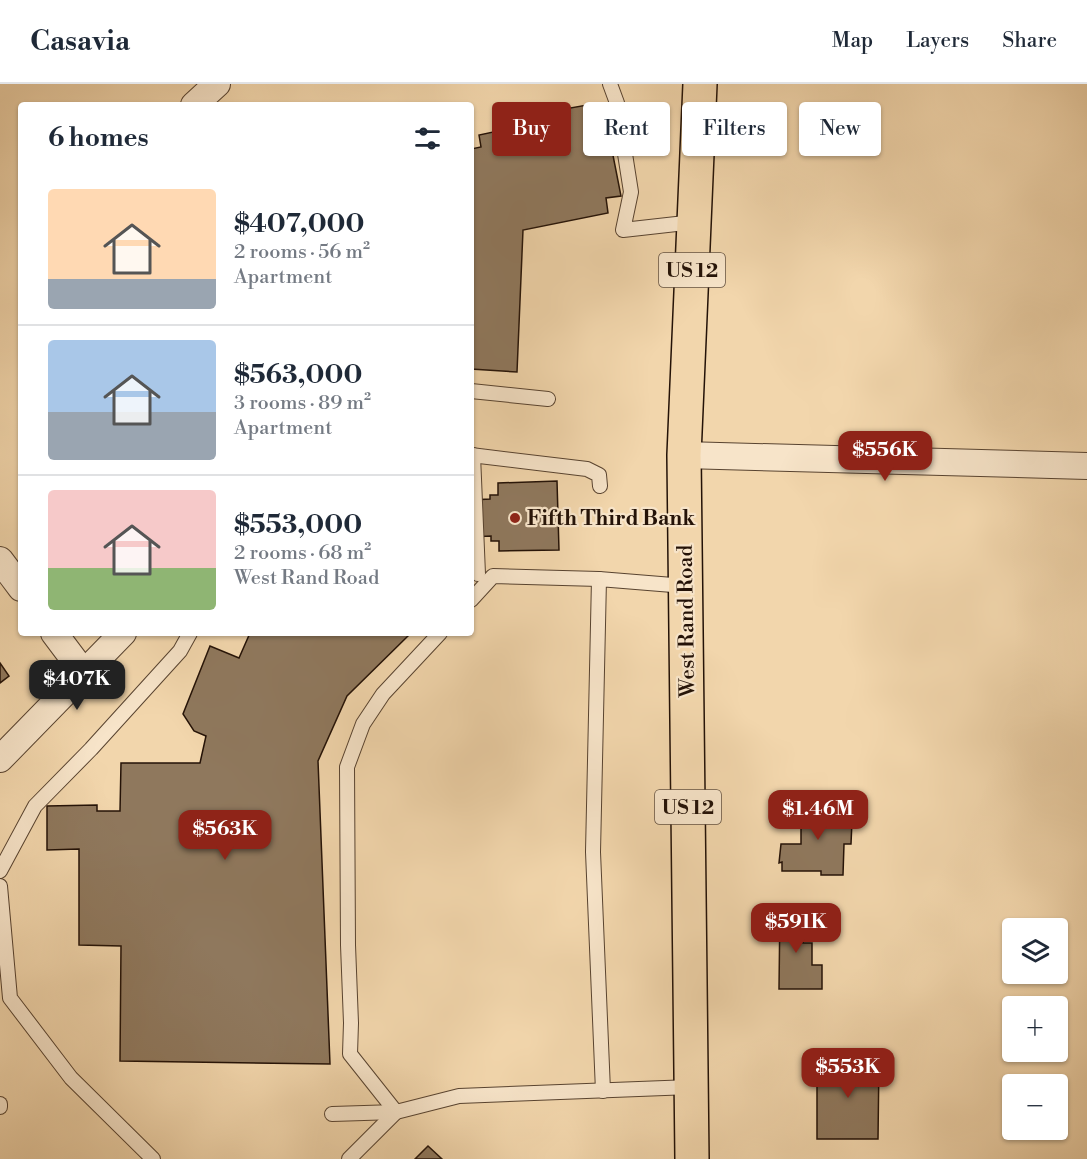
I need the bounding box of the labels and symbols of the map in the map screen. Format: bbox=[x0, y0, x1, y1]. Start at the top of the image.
road number: US 12 bbox=[659, 253, 725, 287]
pin: $556K bbox=[843, 431, 927, 482]
place label: Fifth Third Bank bbox=[527, 506, 696, 532]
marker: Fifth Third Bank bbox=[508, 511, 522, 525]
street label: West Rand Road bbox=[673, 544, 701, 698]
pin: $407K bbox=[35, 660, 119, 711]
road number: US 12 bbox=[655, 790, 721, 824]
pin: $1.46M bbox=[769, 790, 867, 841]
pin: $563K bbox=[183, 810, 267, 861]
pin: $591K bbox=[754, 903, 838, 954]
pin: $553K bbox=[806, 1048, 890, 1099]

